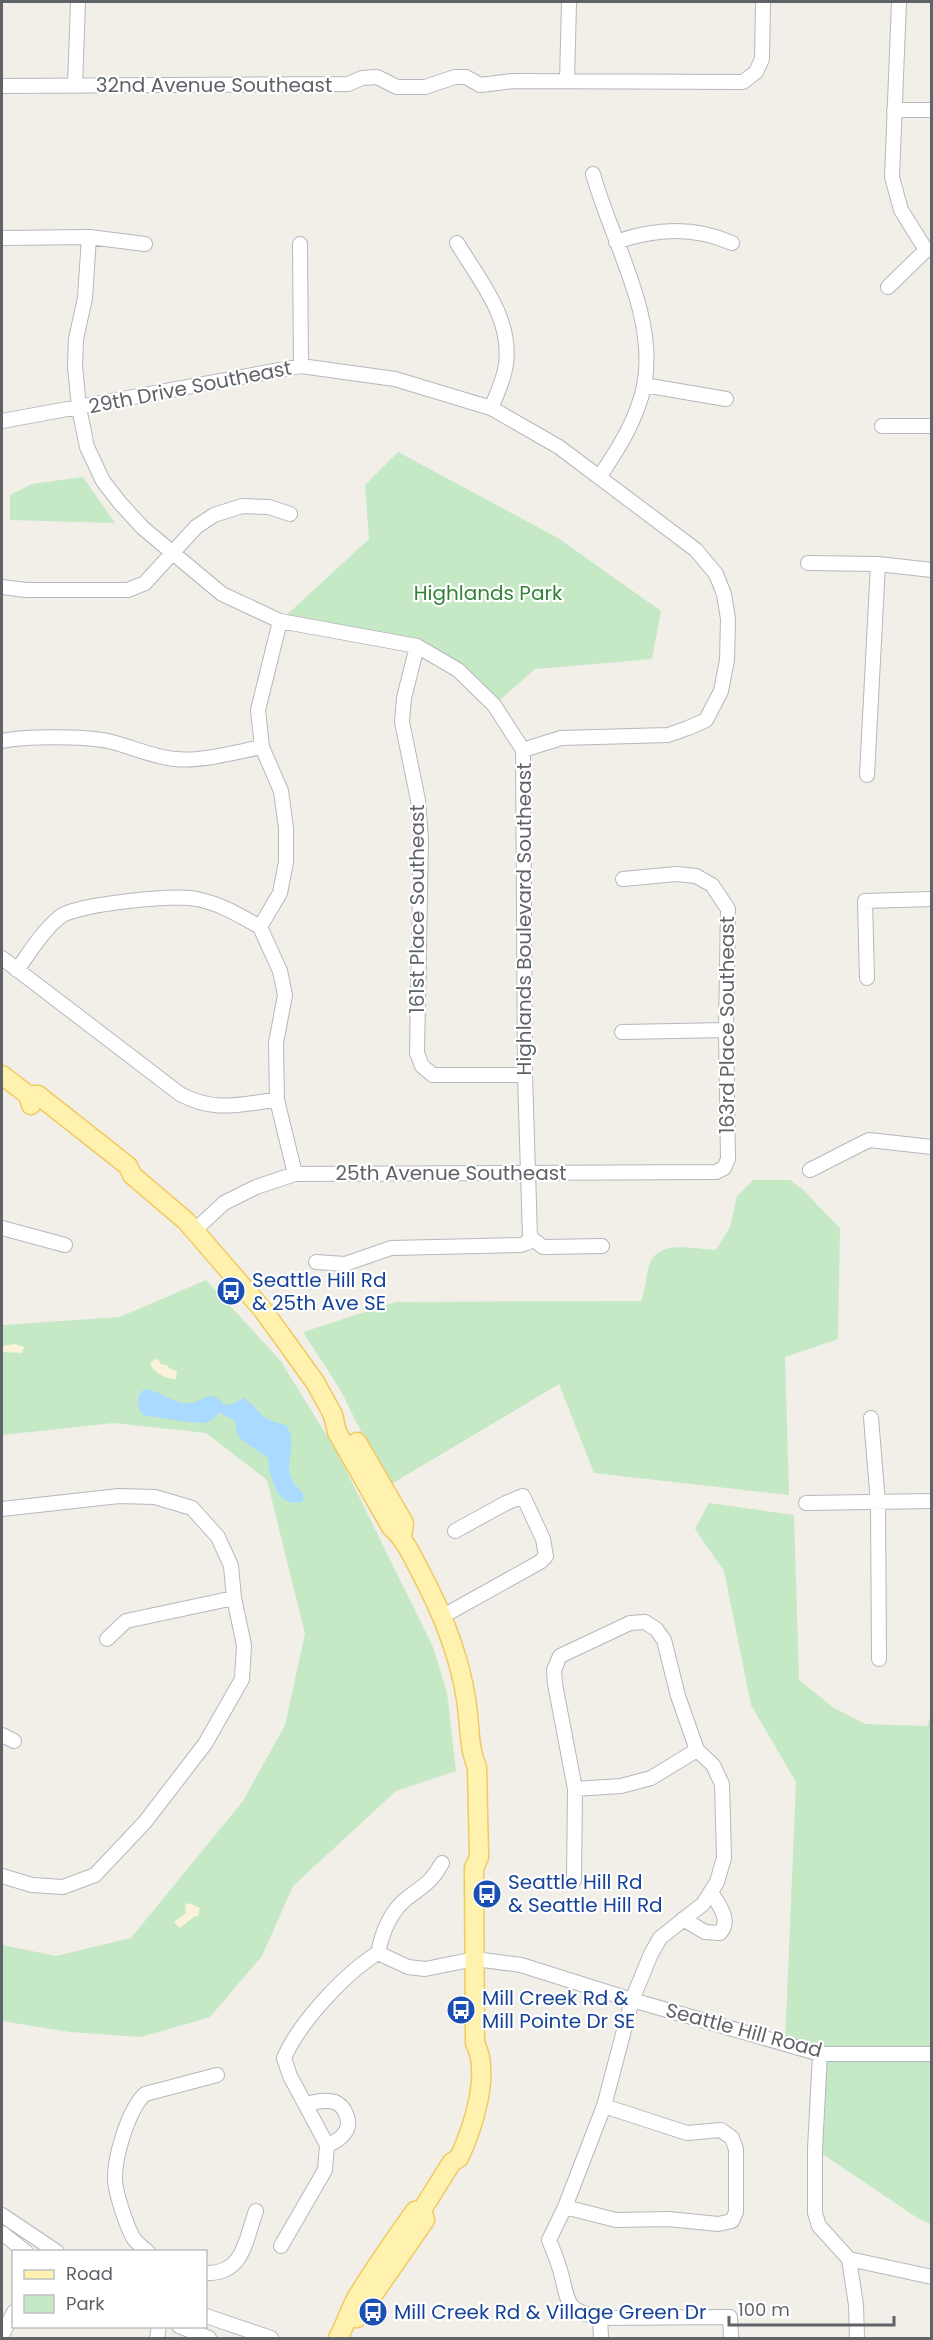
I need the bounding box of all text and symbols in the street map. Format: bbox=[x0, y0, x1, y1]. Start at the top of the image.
street label: 32nd Avenue Southeast bbox=[96, 71, 332, 99]
street label: 29th Drive Southeast bbox=[86, 354, 294, 420]
park label: Highlands Park bbox=[414, 579, 563, 607]
street label: Highlands Boulevard Southeast bbox=[510, 763, 538, 1075]
street label: 161st Place Southeast bbox=[403, 804, 431, 1014]
street label: 163rd Place Southeast bbox=[713, 916, 741, 1134]
street label: 25th Avenue Southeast bbox=[336, 1159, 566, 1187]
place label: Seattle Hill Rd & 25th Ave SE bbox=[252, 1266, 387, 1317]
bus stop icon: Seattle Hill Rd & 25th Ave SE bbox=[215, 1275, 247, 1307]
place label: Seattle Hill Rd & Seattle Hill Rd bbox=[508, 1868, 663, 1919]
bus stop icon: Seattle Hill Rd & Seattle Hill Rd bbox=[471, 1878, 503, 1910]
place label: Mill Creek Rd & Mill Pointe Dr SE bbox=[482, 1984, 635, 2035]
bus stop icon: Mill Creek Rd & Mill Pointe Dr SE bbox=[445, 1994, 477, 2026]
street label: Seattle Hill Road bbox=[663, 1996, 825, 2064]
legend bbox=[12, 2250, 207, 2328]
text: Road bbox=[66, 2261, 113, 2286]
scale bar bbox=[729, 2289, 894, 2327]
text: Park bbox=[66, 2291, 105, 2316]
bus stop icon: Mill Creek Rd & Village Green Dr bbox=[357, 2296, 389, 2328]
text: 100 m bbox=[738, 2297, 790, 2322]
place label: Mill Creek Rd & Village Green Dr bbox=[394, 2298, 706, 2326]

